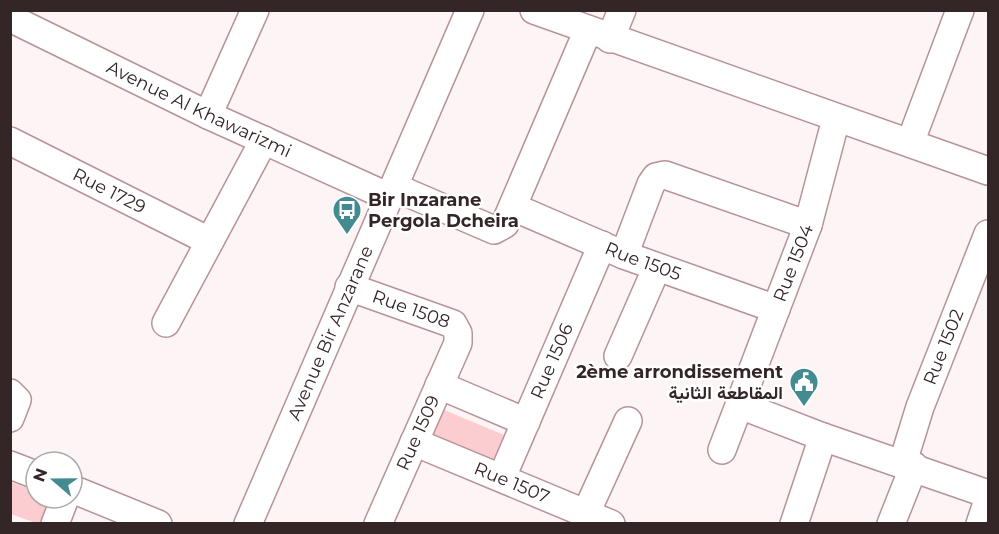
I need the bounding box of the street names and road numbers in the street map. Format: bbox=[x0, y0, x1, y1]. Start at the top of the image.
street label: Avenue Al Khawarizmi bbox=[103, 56, 295, 162]
street label: Rue 1729 bbox=[69, 163, 149, 218]
street label: Rue 1504 bbox=[769, 221, 818, 305]
street label: Rue 1505 bbox=[602, 237, 684, 285]
street label: Avenue Bir Anzarane bbox=[283, 242, 378, 424]
street label: Rue 1508 bbox=[369, 285, 453, 333]
street label: Rue 1502 bbox=[919, 306, 968, 388]
street label: Rue 1506 bbox=[526, 320, 578, 403]
street label: Rue 1509 bbox=[392, 392, 444, 474]
street label: Rue 1507 bbox=[471, 457, 553, 508]

